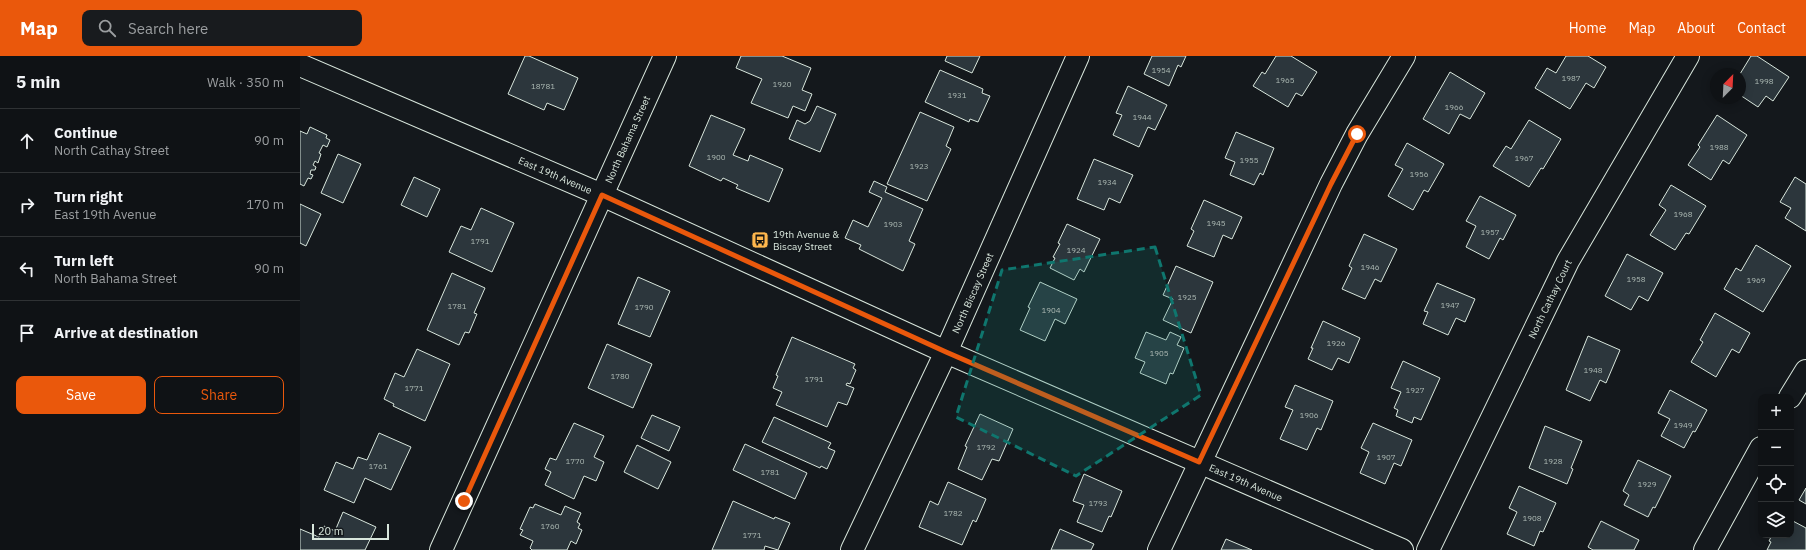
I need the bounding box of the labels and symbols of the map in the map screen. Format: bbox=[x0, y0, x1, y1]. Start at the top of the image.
house number: 1954 bbox=[1151, 65, 1171, 75]
north arrow bbox=[1710, 68, 1746, 104]
house number: 1987 bbox=[1561, 73, 1581, 83]
house number: 1965 bbox=[1275, 75, 1295, 85]
house number: 1998 bbox=[1754, 76, 1774, 86]
house number: 1920 bbox=[772, 79, 792, 89]
house number: 18781 bbox=[531, 81, 555, 91]
house number: 1931 bbox=[947, 90, 967, 100]
street label: North Bahama Street bbox=[602, 93, 653, 185]
house number: 1966 bbox=[1444, 102, 1464, 112]
house number: 1944 bbox=[1132, 112, 1152, 122]
route start bbox=[1348, 125, 1366, 143]
house number: 1988 bbox=[1709, 142, 1729, 152]
house number: 1900 bbox=[706, 152, 726, 162]
house number: 1967 bbox=[1514, 153, 1534, 163]
street label: East 19th Avenue bbox=[516, 154, 594, 197]
house number: 1955 bbox=[1239, 155, 1259, 165]
house number: 1923 bbox=[909, 161, 929, 171]
house number: 1956 bbox=[1409, 169, 1429, 179]
house number: 1934 bbox=[1097, 177, 1117, 187]
house number: 1968 bbox=[1673, 209, 1693, 219]
house number: 1945 bbox=[1206, 218, 1226, 228]
house number: 1903 bbox=[883, 219, 903, 229]
house number: 1957 bbox=[1480, 227, 1500, 237]
place label: 19th Avenue & Biscay Street bbox=[773, 228, 839, 253]
bus stop icon: 19th Avenue & Biscay Street bbox=[750, 230, 770, 250]
house number: 1791 bbox=[470, 236, 490, 246]
house number: 1924 bbox=[1066, 245, 1086, 255]
street label: North Biscay Street bbox=[949, 250, 997, 335]
street label: North Cathay Court bbox=[1525, 257, 1575, 341]
house number: 1946 bbox=[1360, 262, 1380, 272]
house number: 1958 bbox=[1626, 274, 1646, 284]
house number: 1969 bbox=[1746, 275, 1766, 285]
house number: 1925 bbox=[1177, 292, 1197, 302]
house number: 1947 bbox=[1440, 300, 1460, 310]
house number: 1781 bbox=[447, 301, 467, 311]
house number: 1790 bbox=[634, 302, 654, 312]
house number: 1904 bbox=[1041, 305, 1061, 315]
house number: 1926 bbox=[1326, 338, 1346, 348]
house number: 1905 bbox=[1149, 348, 1169, 358]
house number: 1948 bbox=[1583, 365, 1603, 375]
house number: 1780 bbox=[610, 371, 630, 381]
house number: 1791 bbox=[804, 374, 824, 384]
house number: 1771 bbox=[404, 383, 424, 393]
house number: 1927 bbox=[1405, 385, 1425, 395]
house number: 1906 bbox=[1299, 410, 1319, 420]
house number: 1949 bbox=[1673, 420, 1693, 430]
house number: 1792 bbox=[976, 442, 996, 452]
house number: 1907 bbox=[1376, 452, 1396, 462]
house number: 1770 bbox=[565, 456, 585, 466]
house number: 1928 bbox=[1543, 456, 1563, 466]
house number: 1761 bbox=[368, 461, 388, 471]
street label: East 19th Avenue bbox=[1207, 461, 1285, 505]
house number: 1781 bbox=[760, 467, 780, 477]
house number: 1929 bbox=[1637, 479, 1657, 489]
route end bbox=[455, 492, 473, 510]
house number: 1793 bbox=[1088, 498, 1108, 508]
house number: 1782 bbox=[943, 508, 963, 518]
house number: 1908 bbox=[1522, 513, 1542, 523]
house number: 1760 bbox=[540, 521, 560, 531]
scale bar bbox=[312, 522, 389, 541]
house number: 1771 bbox=[742, 530, 762, 540]

